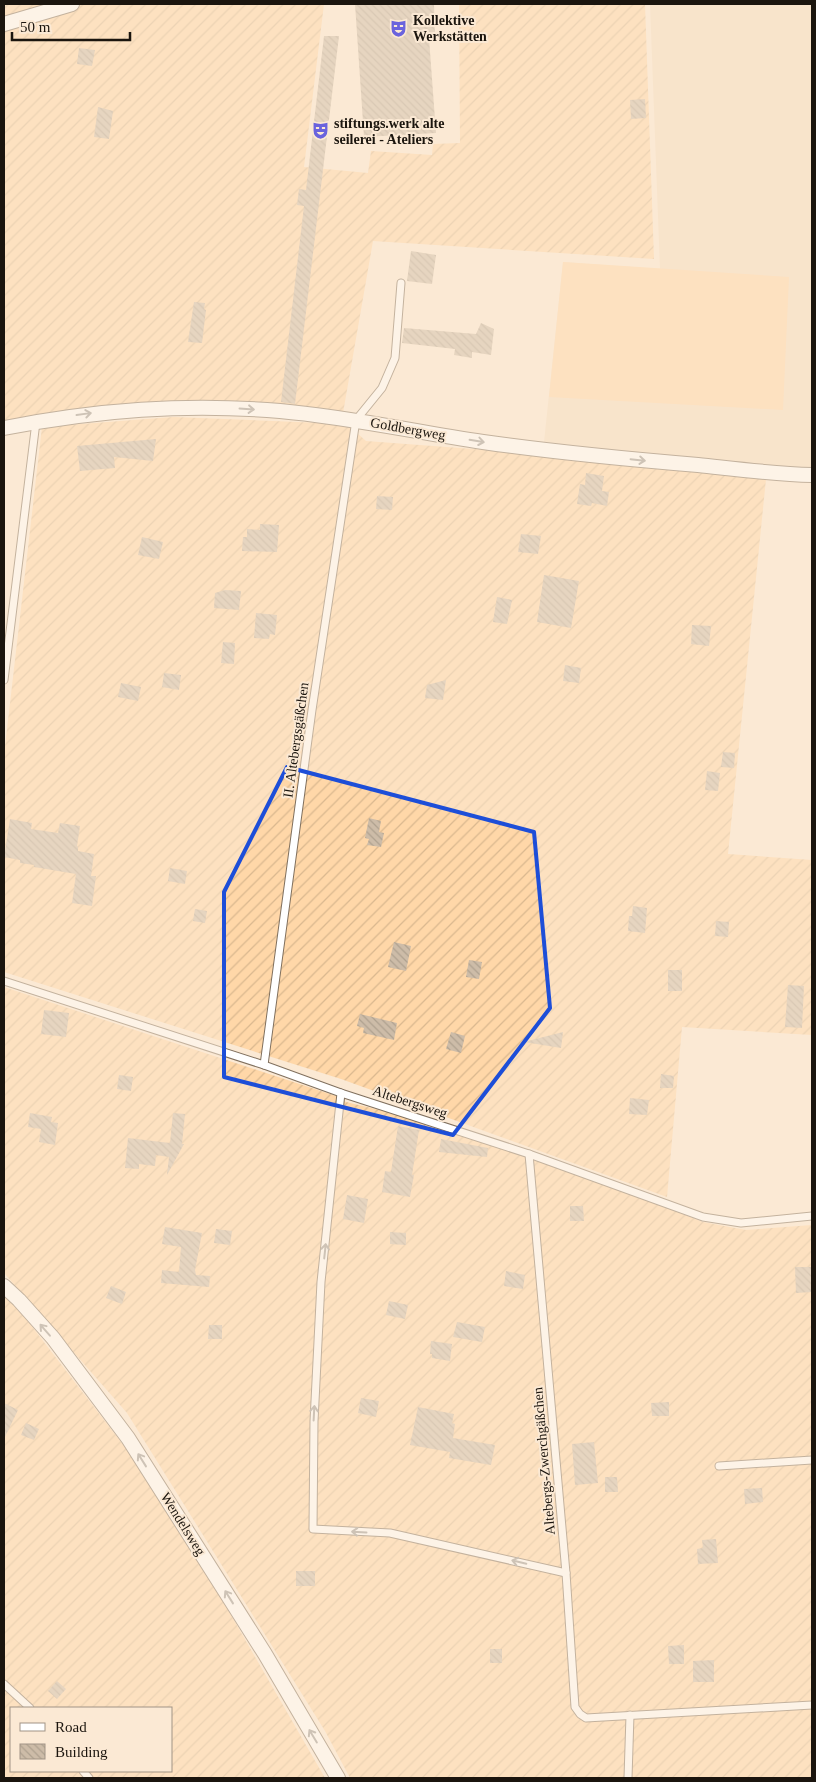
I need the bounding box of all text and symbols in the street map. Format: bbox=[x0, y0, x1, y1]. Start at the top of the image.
scale bar bbox=[12, 10, 130, 42]
place label: Kollektive Werkstätten bbox=[413, 13, 487, 44]
theatre icon: Kollektive Werkstätten bbox=[389, 18, 409, 38]
text: 50 m bbox=[20, 19, 51, 35]
place label: stiftungs.werk alte seilerei - Ateliers bbox=[334, 116, 444, 147]
theatre icon: stiftungs.werk alte seilerei - Ateliers bbox=[310, 121, 330, 141]
one-way arrow bbox=[238, 405, 254, 414]
one-way arrow bbox=[76, 409, 92, 419]
street label: Goldbergweg bbox=[369, 415, 447, 443]
one-way arrow bbox=[468, 436, 484, 446]
one-way arrow bbox=[630, 455, 646, 465]
street label: II. Altebergsgäßchen bbox=[280, 681, 312, 799]
street label: Altebergsweg bbox=[371, 1083, 449, 1121]
one-way arrow bbox=[320, 1243, 329, 1259]
one-way arrow bbox=[40, 1323, 51, 1336]
street label: Altebergs-Zwerchgäßchen bbox=[530, 1387, 558, 1535]
one-way arrow bbox=[310, 1405, 319, 1421]
one-way arrow bbox=[137, 1453, 148, 1467]
street label: Wendelsweg bbox=[158, 1490, 208, 1558]
one-way arrow bbox=[352, 1527, 368, 1536]
one-way arrow bbox=[511, 1557, 527, 1566]
one-way arrow bbox=[224, 1591, 234, 1605]
legend bbox=[10, 1707, 172, 1772]
text: Road bbox=[55, 1719, 87, 1735]
one-way arrow bbox=[308, 1730, 318, 1744]
text: Building bbox=[55, 1744, 108, 1760]

